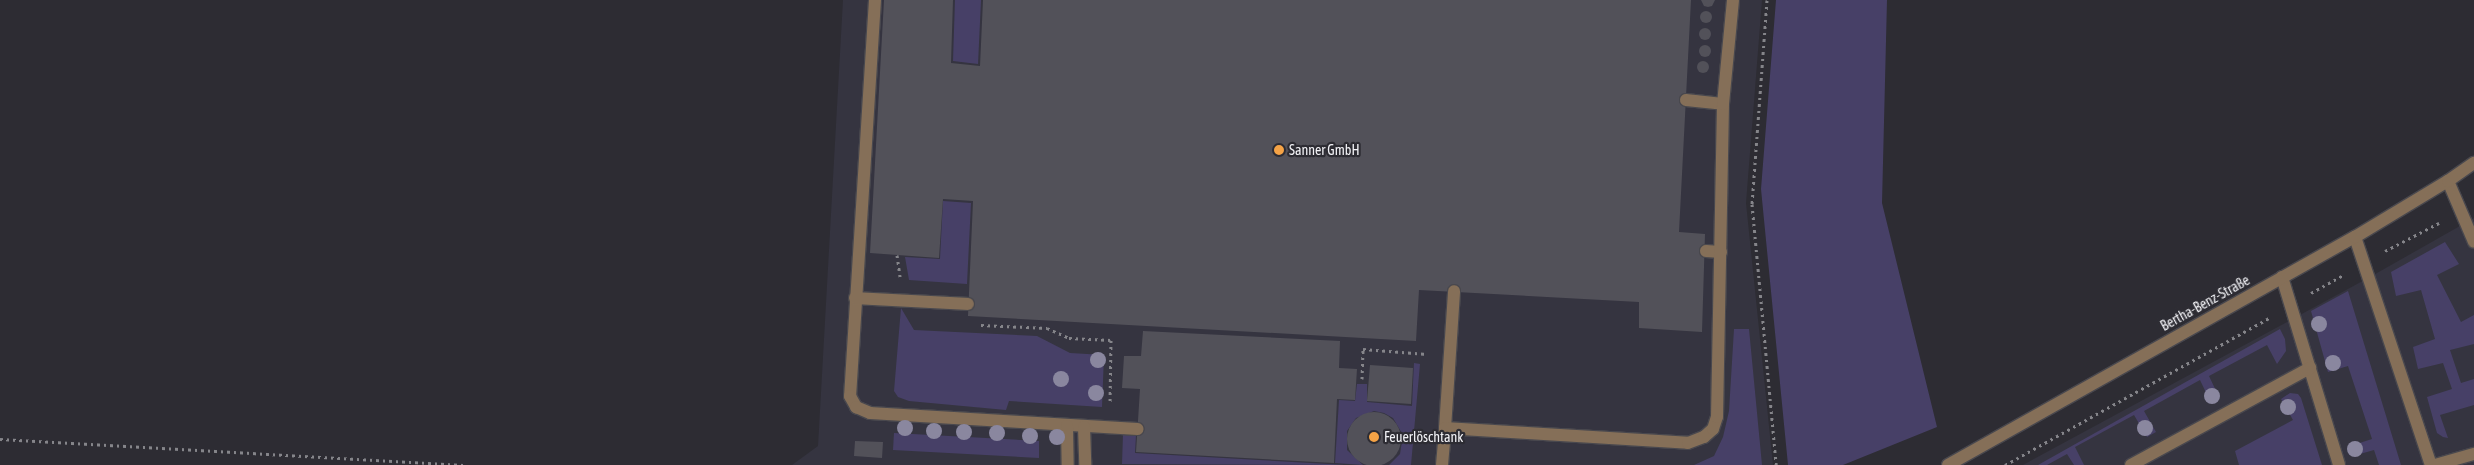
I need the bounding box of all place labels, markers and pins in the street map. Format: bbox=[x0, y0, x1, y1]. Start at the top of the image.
place label: Sanner GmbH bbox=[1289, 142, 1360, 158]
marker: Sanner GmbH bbox=[1273, 144, 1285, 156]
place label: Feuerlöschtank bbox=[1384, 429, 1464, 445]
marker: Feuerlöschtank bbox=[1368, 431, 1380, 443]

